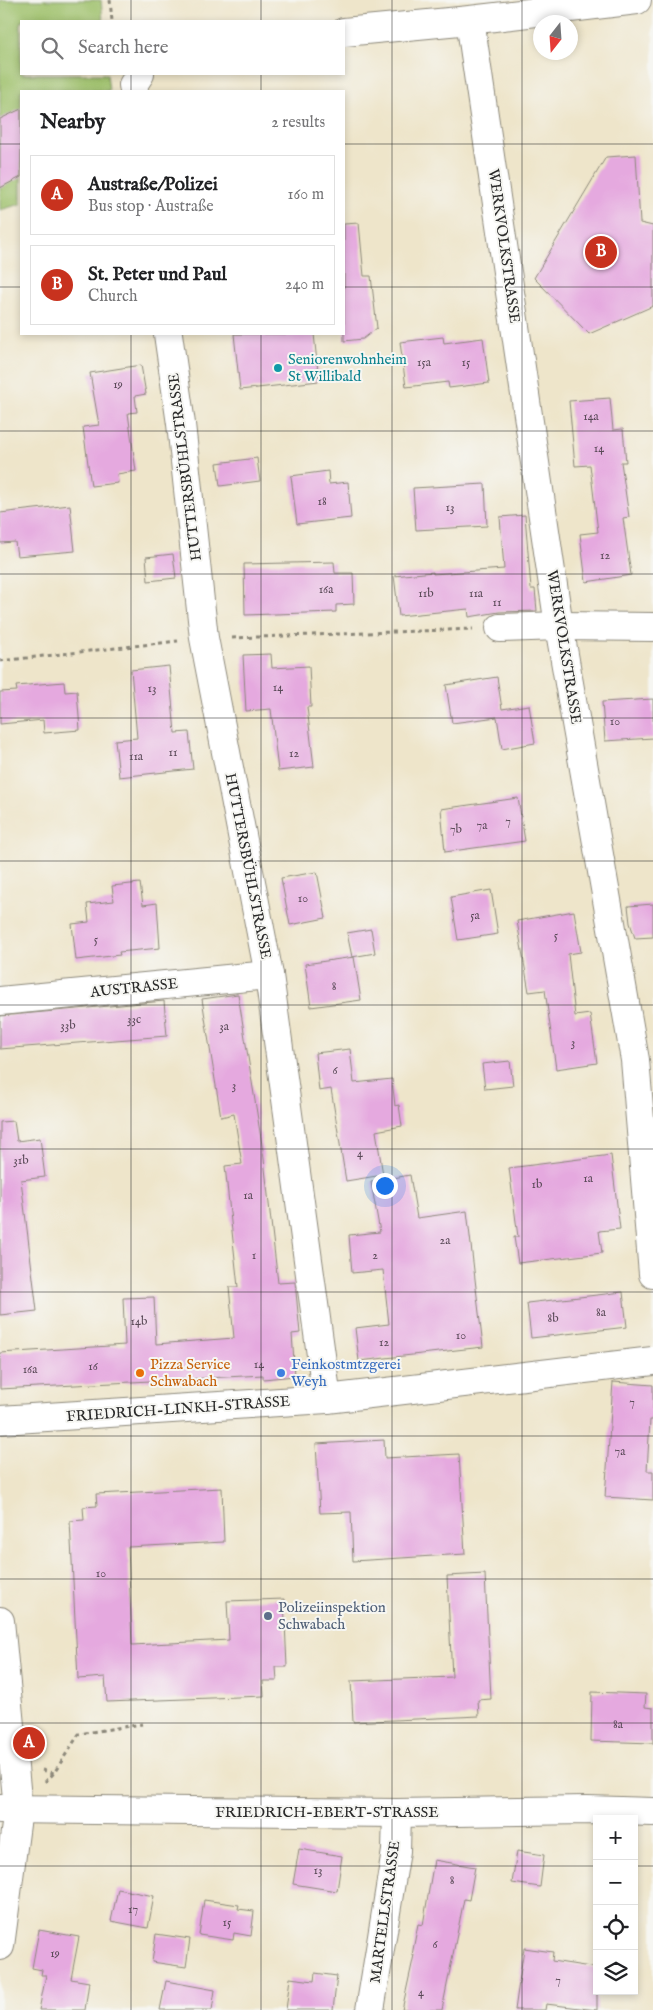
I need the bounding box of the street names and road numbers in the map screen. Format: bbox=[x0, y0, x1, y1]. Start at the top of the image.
street label: WERKVOLKSTRASSE bbox=[484, 167, 524, 325]
street label: HUTTERSBÜHLSTRASSE bbox=[164, 372, 206, 562]
street label: WERKVOLKSTRASSE bbox=[542, 568, 586, 726]
street label: HUTTERSBÜHLSTRASSE bbox=[221, 771, 275, 961]
street label: AUSTRASSE bbox=[88, 974, 179, 1002]
street label: FRIEDRICH-LINKH-STRASSE bbox=[65, 1392, 291, 1426]
street label: FRIEDRICH-EBERT-STRASSE bbox=[215, 1803, 439, 1822]
street label: MARTELLSTRASSE bbox=[366, 1839, 404, 1985]

